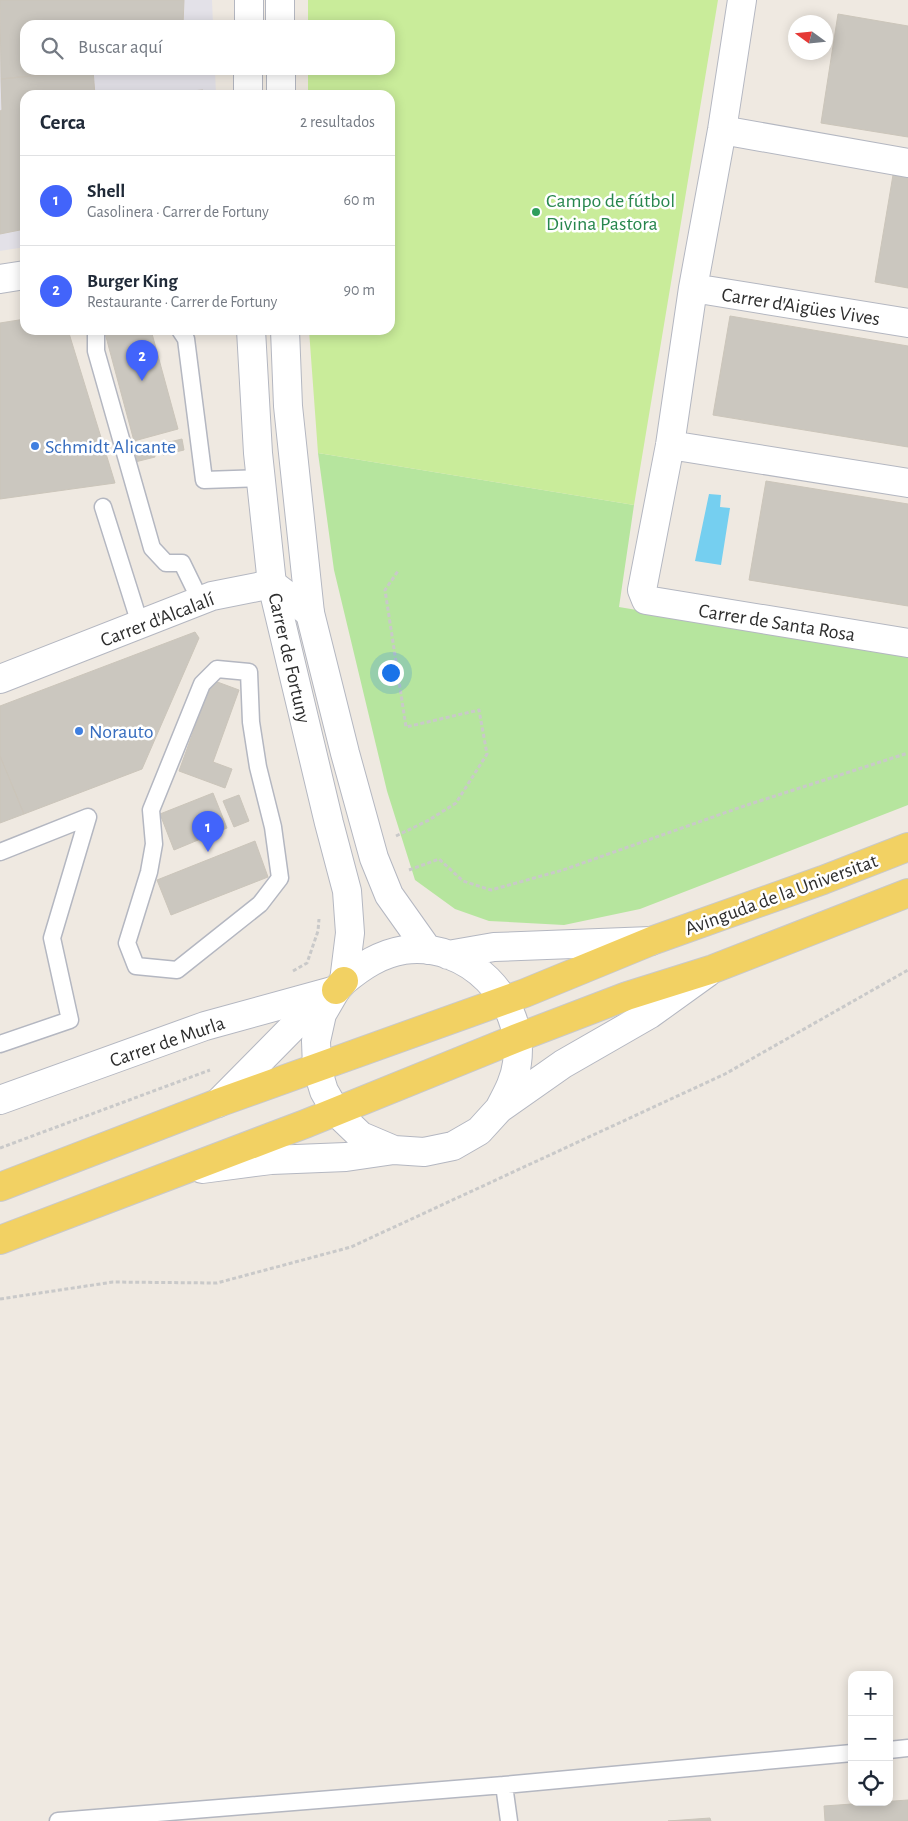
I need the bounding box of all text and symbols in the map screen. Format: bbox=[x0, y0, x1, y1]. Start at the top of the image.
north arrow bbox=[788, 15, 833, 60]
search box bbox=[20, 20, 395, 75]
icon: search bbox=[38, 34, 66, 62]
text: Buscar aquí bbox=[78, 38, 163, 57]
text: Cerca bbox=[40, 112, 86, 133]
text: 2 resultados bbox=[300, 114, 375, 130]
text: Shell bbox=[87, 182, 125, 201]
place label: Campo de fútbol Divina Pastora bbox=[546, 191, 675, 234]
text: 1 bbox=[53, 192, 59, 208]
text: 60 m bbox=[344, 192, 375, 208]
text: Gasolinera · Carrer de Fortuny bbox=[87, 204, 269, 220]
marker: Campo de fútbol Divina Pastora bbox=[530, 206, 542, 218]
text: Burger King bbox=[87, 272, 178, 291]
text: 2 bbox=[52, 282, 60, 298]
text: 90 m bbox=[344, 282, 375, 298]
street label: Carrer d'Aigües Vives bbox=[720, 285, 881, 329]
text: Restaurante · Carrer de Fortuny bbox=[87, 294, 277, 310]
pin: 2 bbox=[126, 340, 158, 381]
place label: Schmidt Alicante bbox=[45, 437, 176, 457]
marker: Schmidt Alicante bbox=[29, 440, 41, 452]
street label: Carrer d'Alcalalí bbox=[98, 589, 217, 651]
street label: Carrer de Fortuny bbox=[264, 591, 314, 726]
street label: Carrer de Santa Rosa bbox=[697, 601, 857, 645]
your location bbox=[378, 660, 404, 686]
place label: Norauto bbox=[89, 722, 154, 742]
marker: Norauto bbox=[73, 725, 85, 737]
pin: 1 bbox=[192, 811, 224, 852]
street label: Avinguda de la Universitat bbox=[682, 851, 881, 939]
street label: Carrer de Murla bbox=[107, 1013, 227, 1071]
map controls bbox=[848, 1671, 893, 1806]
button: + bbox=[848, 1671, 893, 1716]
button: − bbox=[848, 1716, 893, 1761]
button: locate bbox=[848, 1761, 893, 1806]

